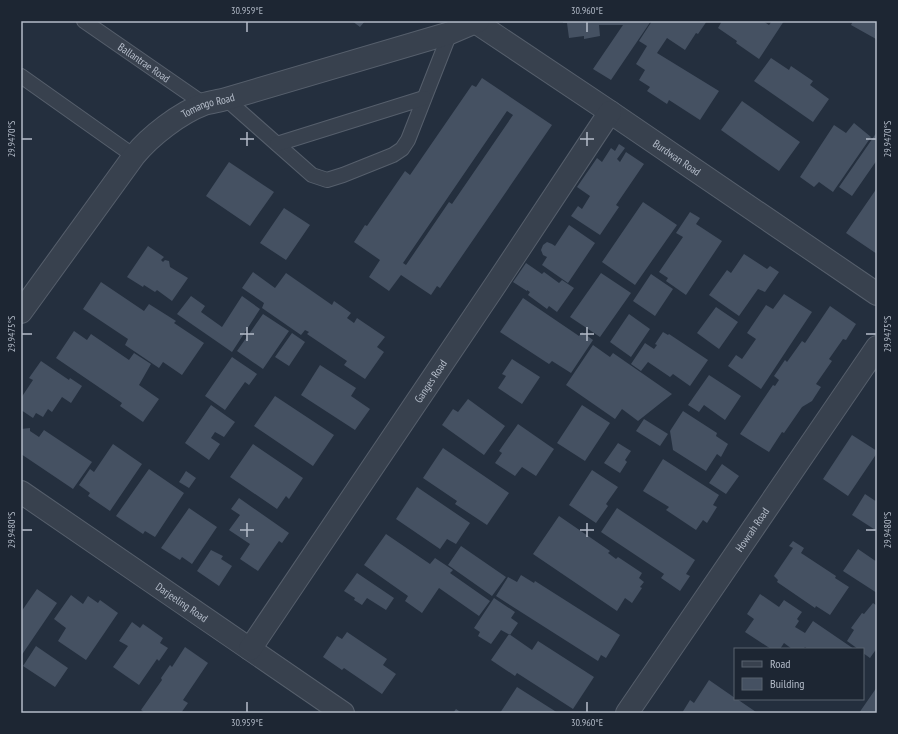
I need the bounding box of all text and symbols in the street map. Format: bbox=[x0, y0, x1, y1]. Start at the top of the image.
text: 30.959°E bbox=[231, 4, 263, 17]
text: 30.960°E bbox=[571, 4, 603, 17]
street label: Ballantrae Road bbox=[115, 40, 173, 86]
street label: Tomango Road bbox=[179, 90, 236, 121]
text: 29.9470°S bbox=[5, 121, 18, 157]
text: 29.9470°S bbox=[881, 121, 894, 157]
street label: Burdwan Road bbox=[650, 136, 704, 179]
text: 29.9475°S bbox=[5, 316, 18, 352]
text: 29.9475°S bbox=[881, 316, 894, 352]
street label: Ganges Road bbox=[411, 357, 450, 405]
street label: Howrah Road bbox=[732, 505, 772, 554]
text: 29.9480°S bbox=[5, 512, 18, 548]
text: 29.9480°S bbox=[881, 512, 894, 548]
street label: Darjeeling Road bbox=[153, 580, 211, 625]
legend bbox=[734, 648, 864, 700]
text: Road bbox=[770, 656, 790, 671]
text: Building bbox=[770, 676, 805, 691]
text: 30.959°E bbox=[231, 716, 263, 729]
text: 30.960°E bbox=[571, 716, 603, 729]

